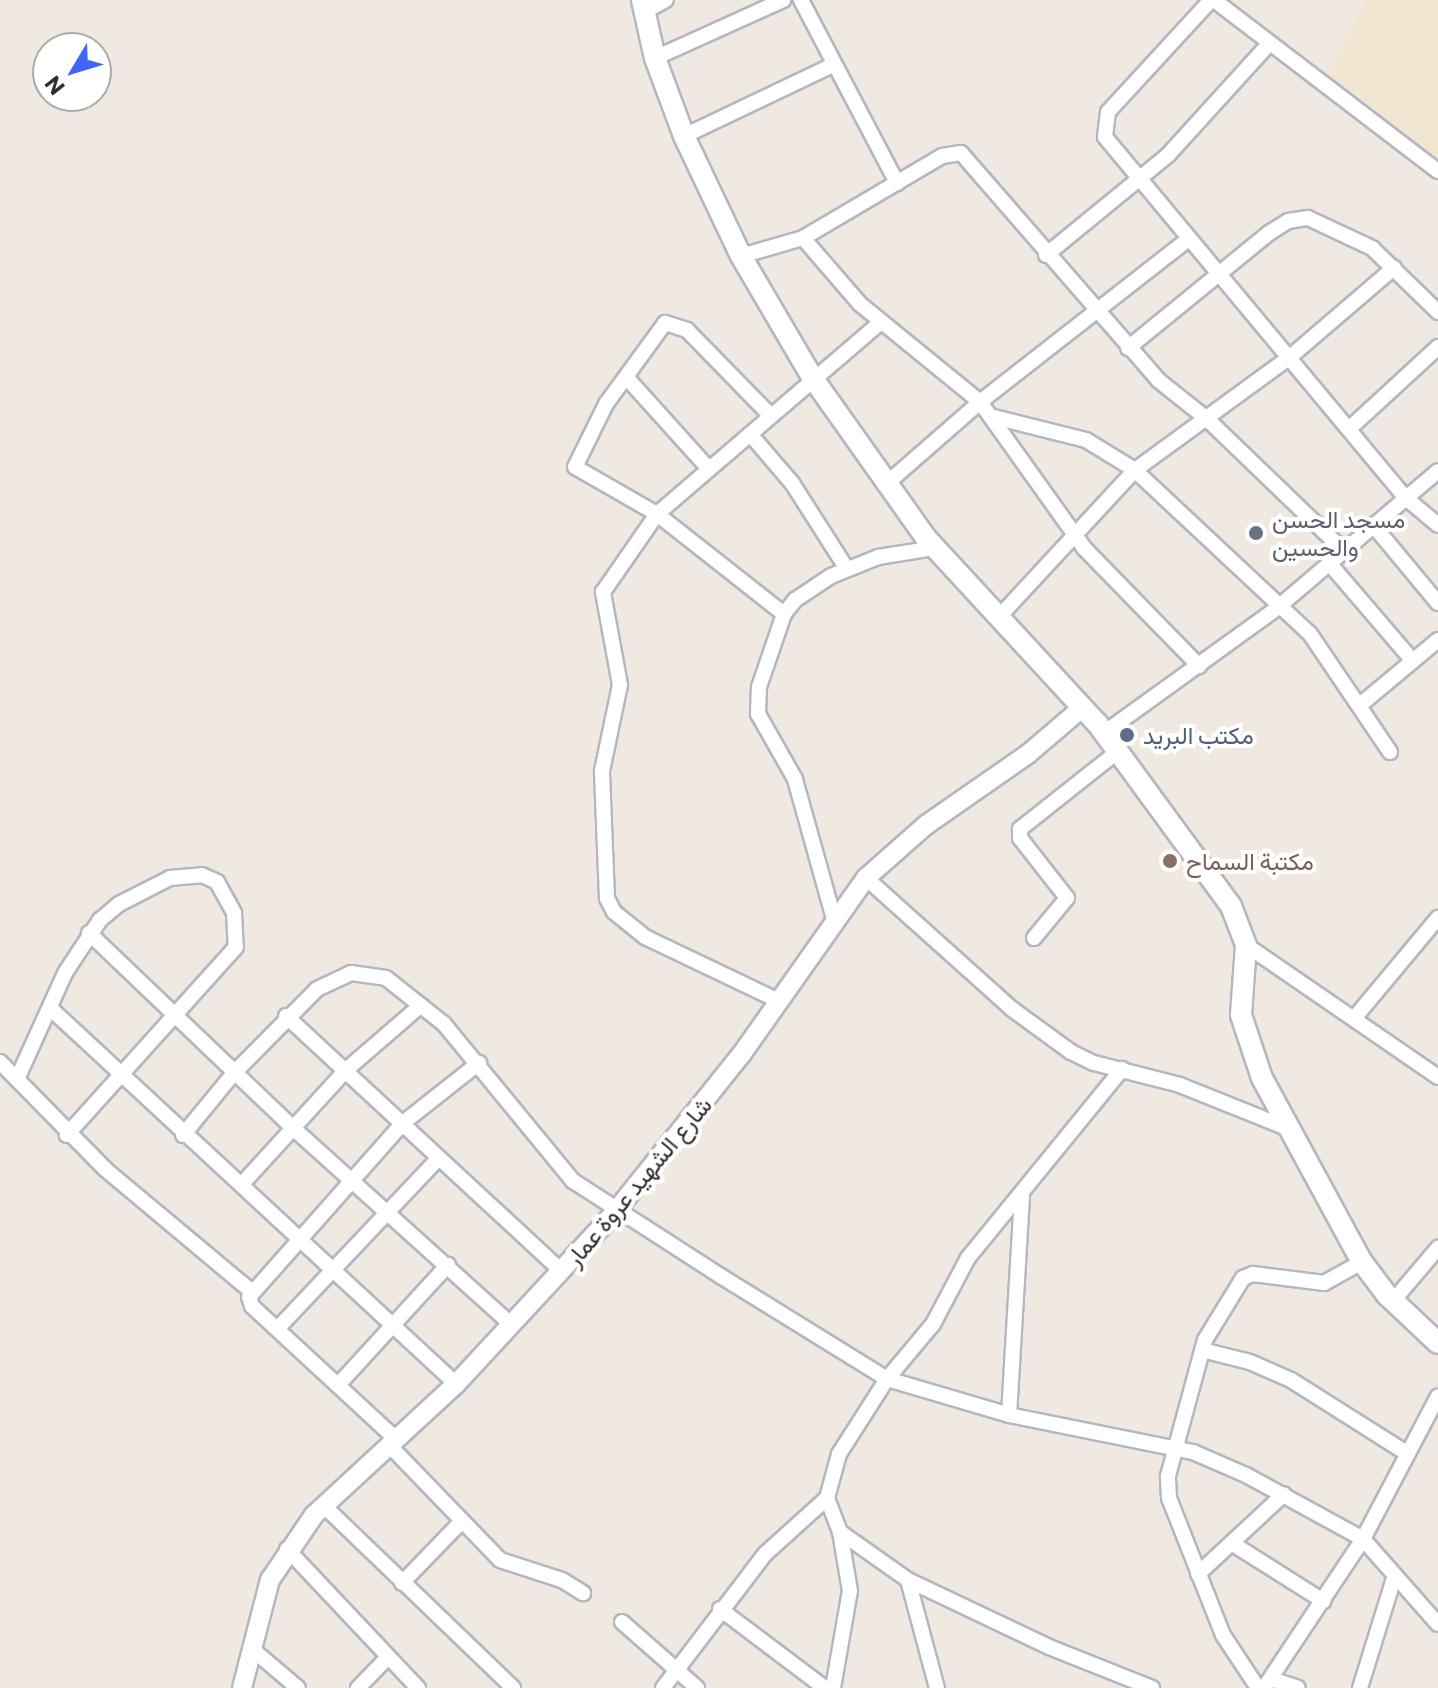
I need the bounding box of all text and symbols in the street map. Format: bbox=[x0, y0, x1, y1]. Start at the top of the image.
north arrow bbox=[32, 32, 112, 112]
text: N bbox=[39, 71, 70, 101]
place label: مسجد الحسن والحسين bbox=[1272, 505, 1405, 561]
marker: مسجد الحسن والحسين bbox=[1247, 524, 1265, 542]
place label: مكتب البريد bbox=[1143, 721, 1254, 749]
marker: مكتب البريد bbox=[1118, 726, 1136, 744]
place label: مكتبة السماح bbox=[1186, 847, 1314, 875]
marker: مكتبة السماح bbox=[1161, 852, 1179, 870]
street label: شارع الشهيد عروة عمار bbox=[559, 1090, 717, 1272]

